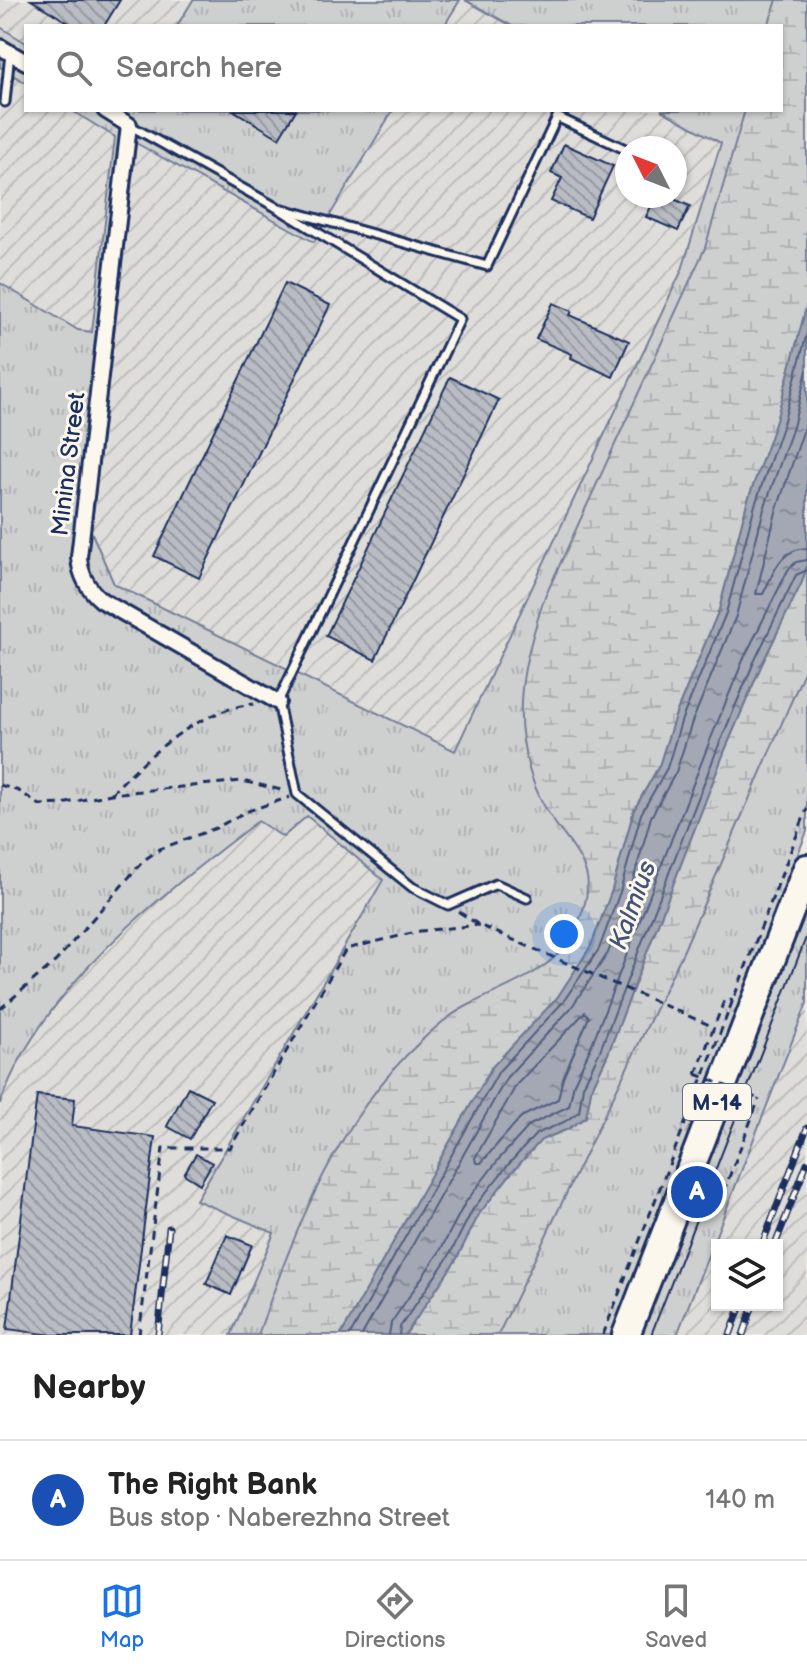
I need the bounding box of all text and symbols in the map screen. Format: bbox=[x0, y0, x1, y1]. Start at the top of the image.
search box bbox=[24, 24, 783, 112]
icon: search bbox=[52, 46, 96, 90]
text: Search here bbox=[116, 50, 282, 86]
north arrow bbox=[615, 136, 687, 208]
street label: Minina Street bbox=[45, 390, 92, 538]
water label: Kalmius bbox=[603, 857, 664, 954]
your location bbox=[544, 914, 584, 954]
road number: М-14 bbox=[683, 1084, 751, 1120]
pin: A bbox=[671, 1162, 723, 1222]
map controls bbox=[711, 1239, 783, 1311]
button: layers bbox=[711, 1239, 783, 1311]
text: Nearby bbox=[32, 1367, 146, 1408]
text: The Right Bank bbox=[108, 1467, 317, 1503]
text: A bbox=[50, 1485, 66, 1516]
text: 140 m bbox=[705, 1485, 775, 1516]
text: Bus stop · Naberezhna Street bbox=[108, 1503, 450, 1534]
tab: Map bbox=[100, 1579, 144, 1654]
tab: Directions bbox=[344, 1579, 445, 1654]
tab: Saved bbox=[645, 1579, 707, 1654]

